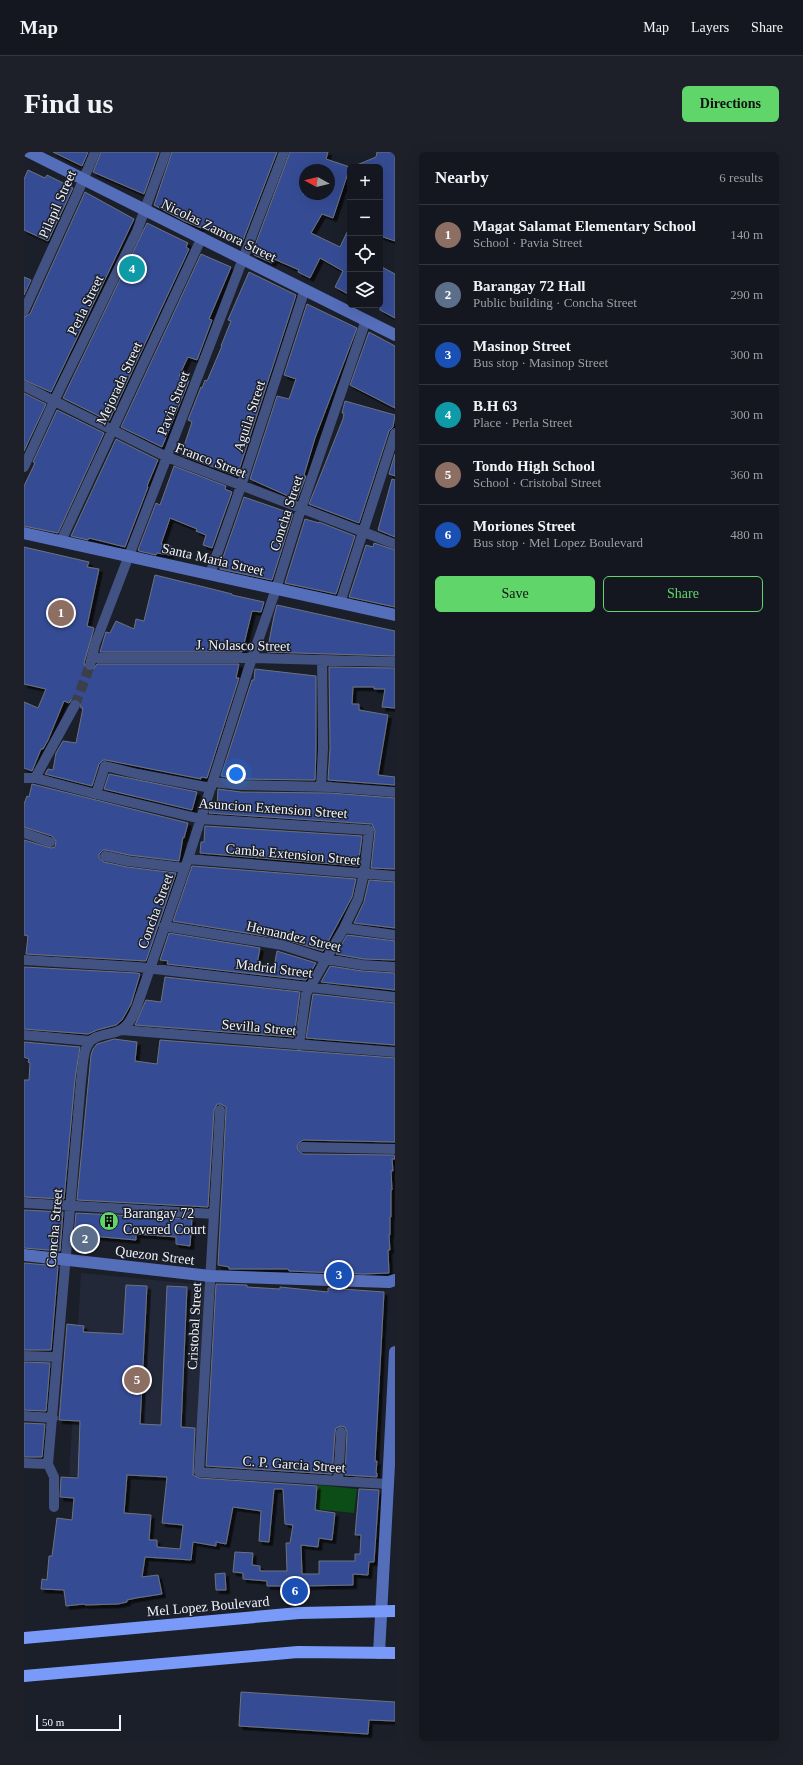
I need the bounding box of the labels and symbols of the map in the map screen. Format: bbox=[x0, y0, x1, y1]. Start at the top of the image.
north arrow bbox=[299, 164, 335, 200]
street label: Pilapil Street bbox=[36, 168, 79, 240]
street label: Nicolas Zamora Street bbox=[159, 196, 279, 265]
pin: 4 bbox=[119, 254, 145, 284]
street label: Perla Street bbox=[64, 273, 106, 338]
street label: Mejorada Street bbox=[94, 339, 145, 427]
street label: Pavia Street bbox=[154, 369, 193, 437]
street label: Aguila Street bbox=[231, 378, 268, 454]
street label: Franco Street bbox=[173, 440, 249, 481]
street label: Concha Street bbox=[267, 473, 306, 553]
street label: Santa Maria Street bbox=[160, 540, 265, 579]
pin: 1 bbox=[48, 598, 74, 628]
street label: J. Nolasco Street bbox=[196, 637, 290, 654]
your location bbox=[226, 764, 246, 784]
street label: Asuncion Extension Street bbox=[198, 796, 348, 821]
street label: Camba Extension Street bbox=[225, 841, 361, 868]
street label: Concha Street bbox=[135, 871, 176, 951]
street label: Hernandez Street bbox=[245, 918, 343, 955]
street label: Madrid Street bbox=[235, 956, 313, 981]
street label: Sevilla Street bbox=[221, 1017, 297, 1038]
street label: Concha Street bbox=[44, 1188, 65, 1268]
place label: Barangay 72 Covered Court bbox=[123, 1206, 206, 1237]
building icon: Barangay 72 Covered Court bbox=[98, 1210, 120, 1232]
pin: 2 bbox=[72, 1224, 98, 1254]
street label: Quezon Street bbox=[114, 1243, 196, 1268]
pin: 3 bbox=[326, 1260, 352, 1290]
street label: Cristobal Street bbox=[185, 1282, 204, 1370]
pin: 5 bbox=[124, 1365, 150, 1395]
street label: C. P. Garcia Street bbox=[242, 1453, 346, 1476]
pin: 6 bbox=[282, 1576, 308, 1606]
street label: Mel Lopez Boulevard bbox=[146, 1594, 270, 1619]
scale bar bbox=[36, 1713, 121, 1732]

